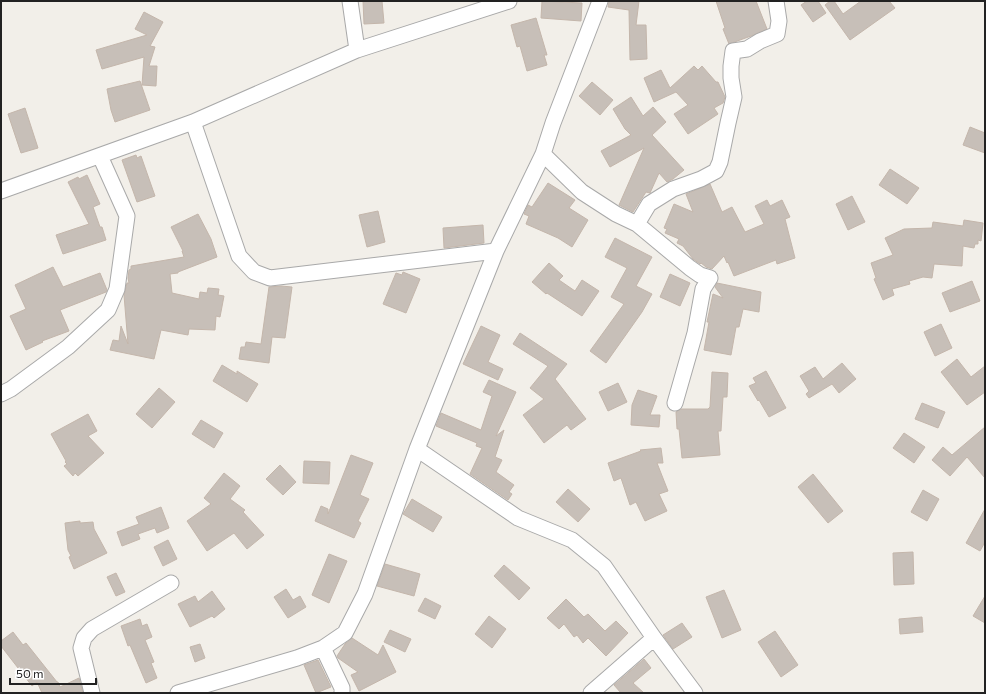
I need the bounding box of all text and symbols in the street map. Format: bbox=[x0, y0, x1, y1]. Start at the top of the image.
scale bar bbox=[10, 660, 96, 686]
text: 50 m bbox=[16, 666, 44, 680]

